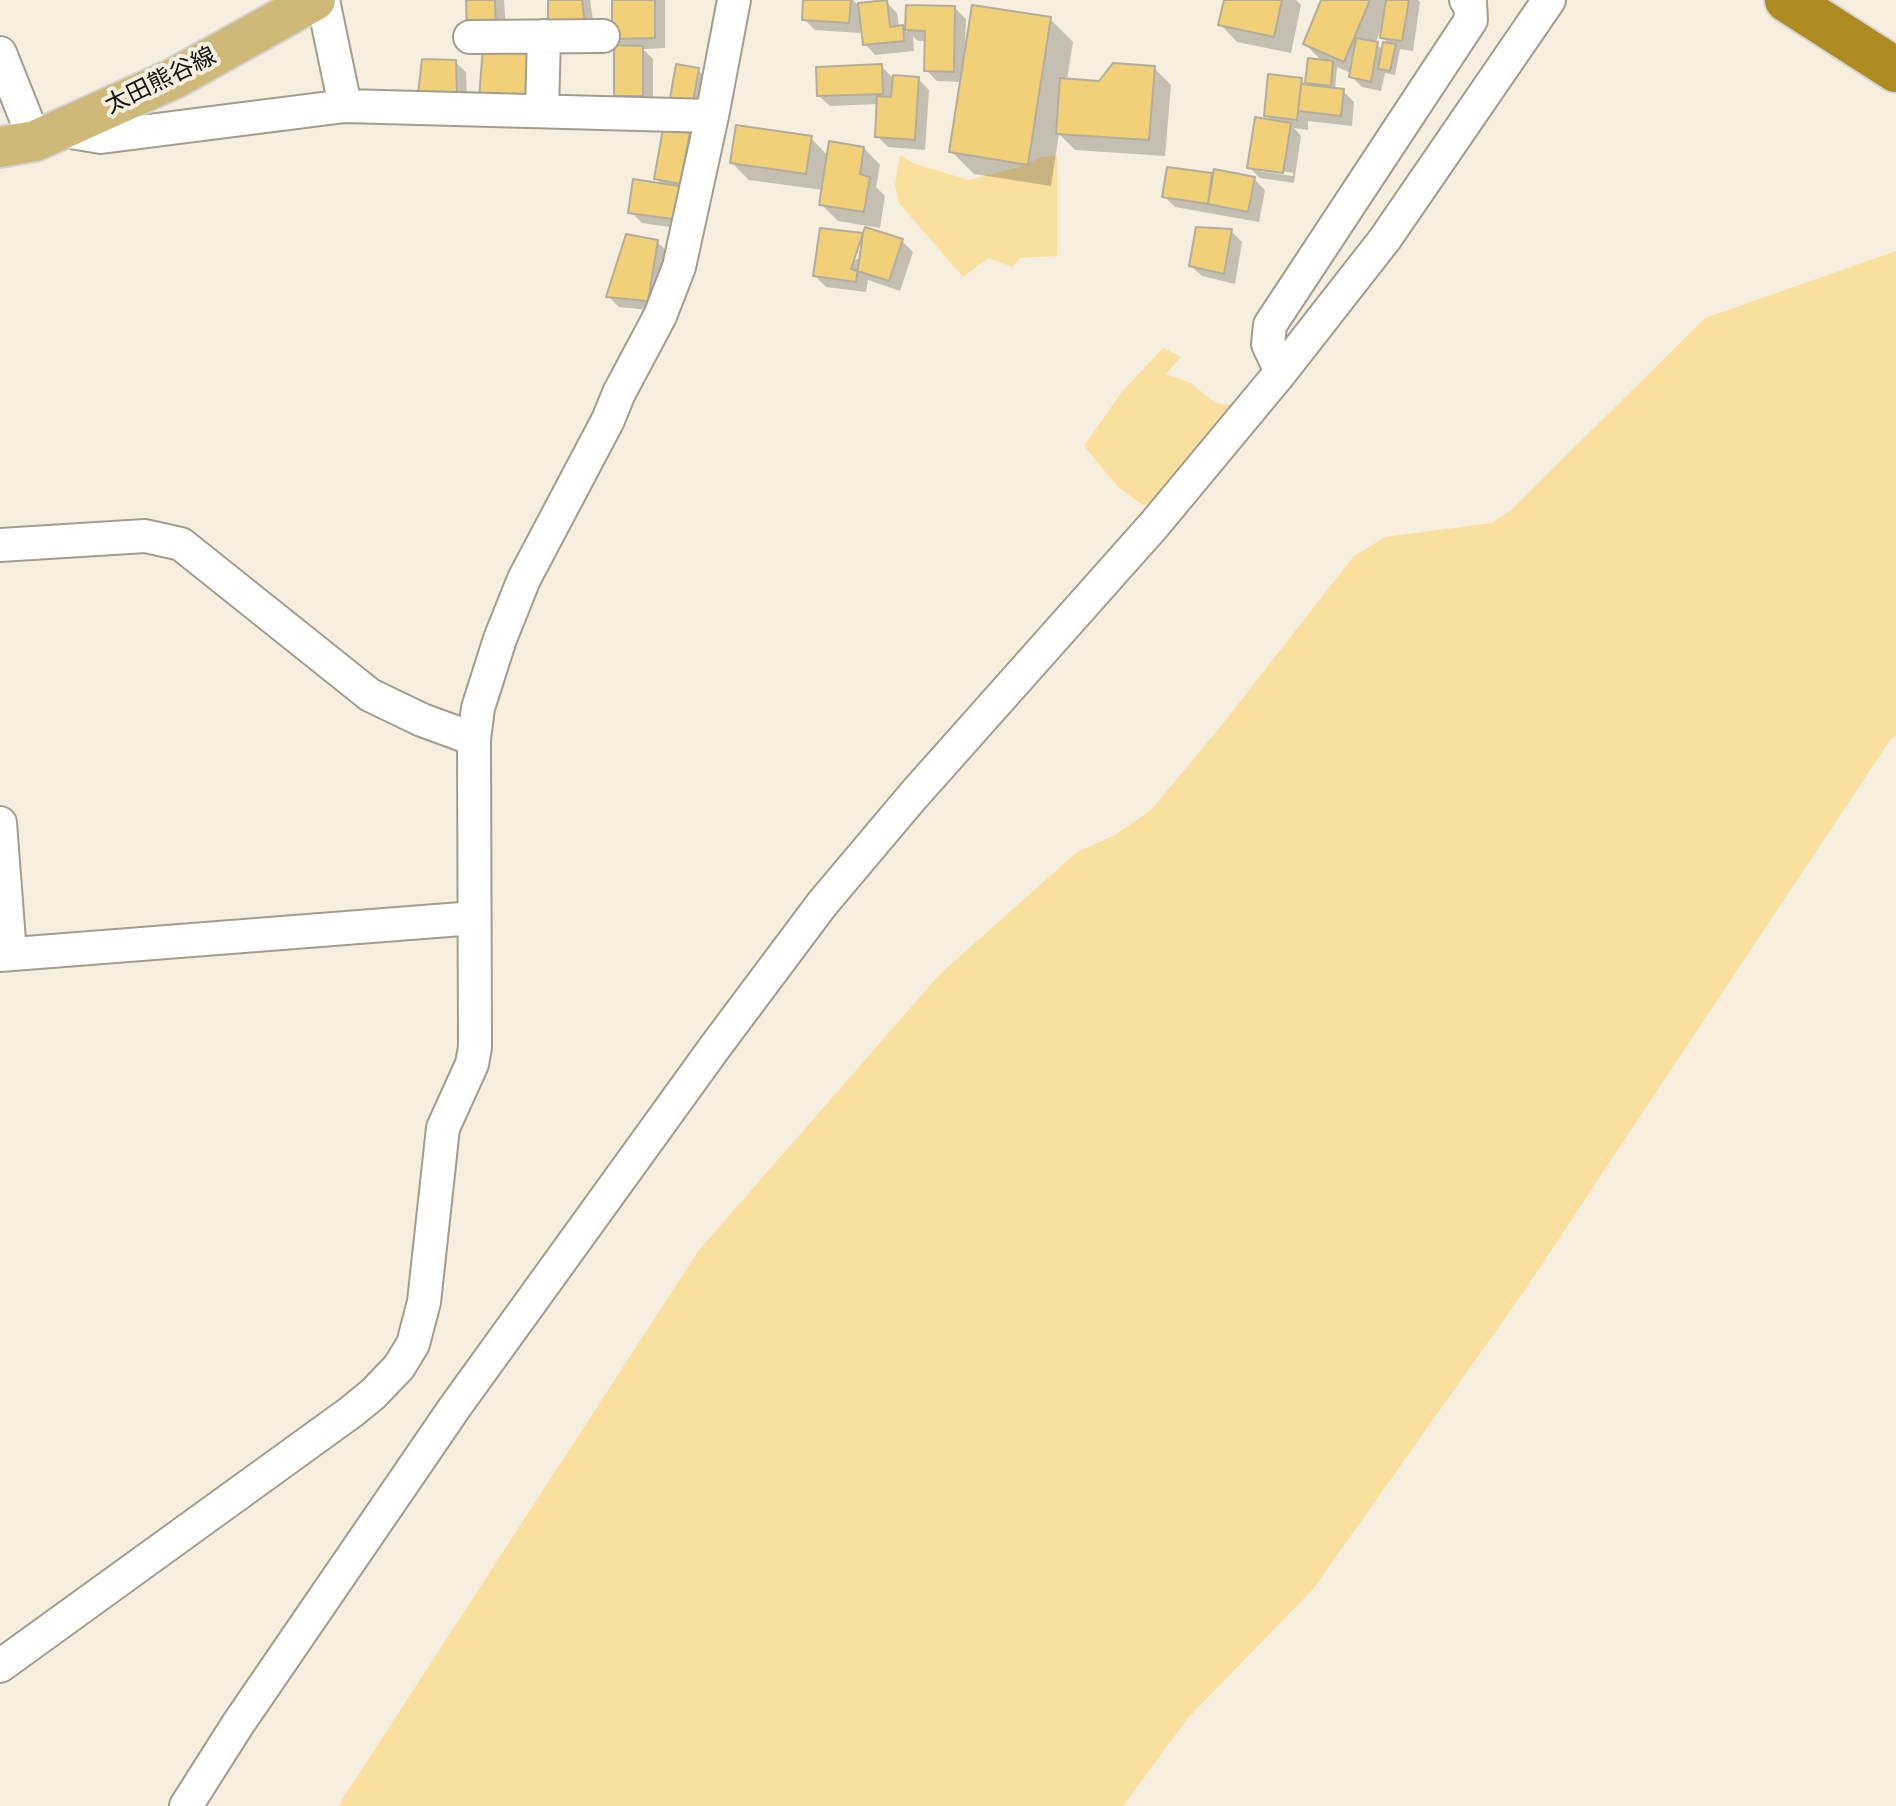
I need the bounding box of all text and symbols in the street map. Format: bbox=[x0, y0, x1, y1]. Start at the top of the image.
street label: 太田熊谷線 bbox=[101, 43, 221, 121]

